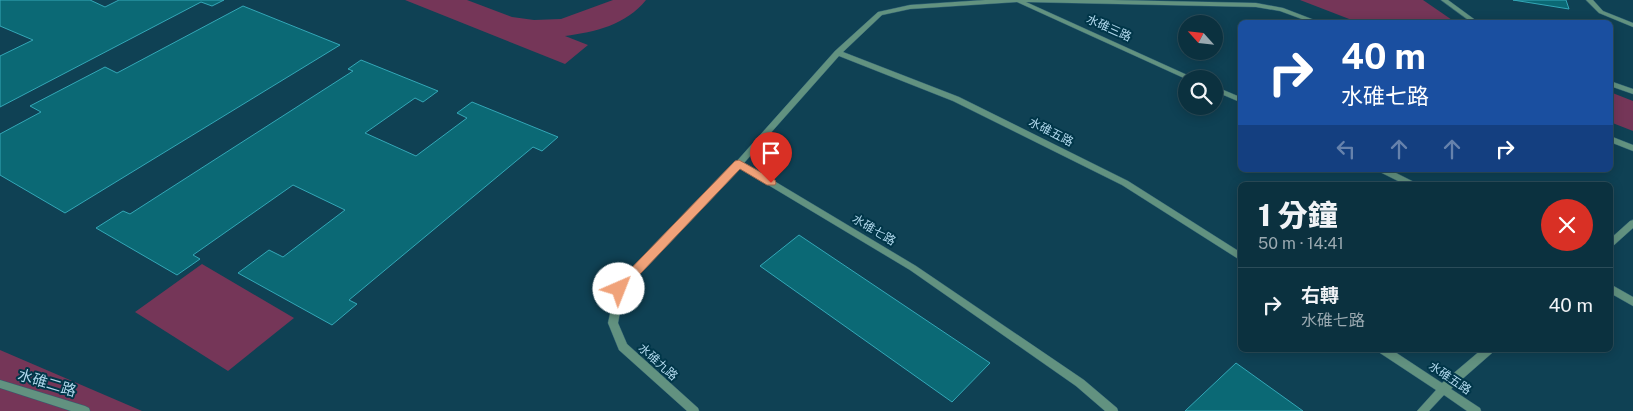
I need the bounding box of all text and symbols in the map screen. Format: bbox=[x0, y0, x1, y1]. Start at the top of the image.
street label: 水碓三路 bbox=[1084, 12, 1134, 44]
north arrow bbox=[1178, 15, 1222, 60]
map controls bbox=[1178, 15, 1223, 115]
text: 40 m bbox=[1341, 36, 1426, 77]
icon: right bbox=[1258, 40, 1323, 105]
button: search bbox=[1178, 70, 1223, 115]
text: 水碓七路 bbox=[1341, 83, 1429, 109]
street label: 水碓五路 bbox=[1026, 115, 1076, 149]
pin bbox=[750, 132, 792, 183]
icon: left bbox=[1332, 135, 1360, 163]
icon: ahead bbox=[1385, 135, 1413, 163]
icon: ahead bbox=[1438, 135, 1466, 163]
icon: right bbox=[1491, 135, 1519, 163]
icon: arrive bbox=[757, 139, 785, 167]
text: 1 分鐘 bbox=[1258, 197, 1338, 233]
button: close bbox=[1541, 199, 1593, 251]
street label: 水碓七路 bbox=[850, 212, 898, 248]
text: 50 m · 14:41 bbox=[1258, 234, 1344, 253]
position arrow bbox=[592, 262, 644, 314]
text: 右轉 bbox=[1301, 284, 1339, 306]
icon: right bbox=[1258, 291, 1286, 319]
text: 40 m bbox=[1548, 294, 1593, 316]
text: 水碓七路 bbox=[1301, 311, 1365, 330]
street label: 水碓九路 bbox=[635, 341, 681, 383]
street label: 水碓五路 bbox=[1426, 359, 1474, 397]
street label: 水碓二路 bbox=[16, 366, 78, 399]

